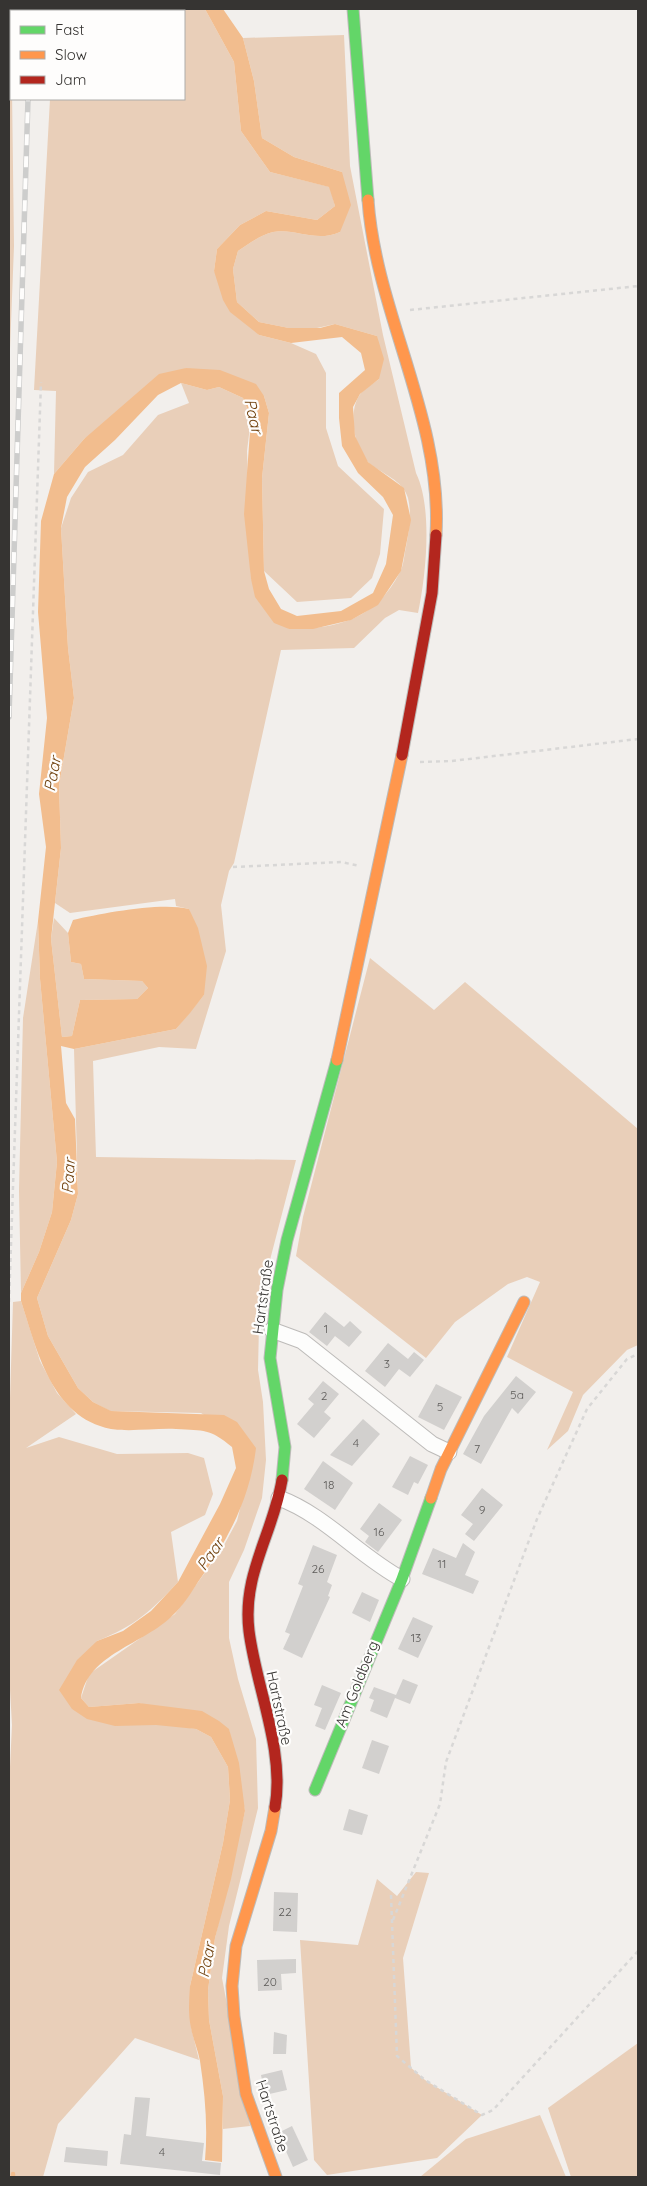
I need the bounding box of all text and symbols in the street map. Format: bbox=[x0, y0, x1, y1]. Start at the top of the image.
legend bbox=[10, 10, 185, 100]
text: Fast bbox=[55, 20, 84, 39]
text: Slow bbox=[55, 45, 87, 64]
text: Jam bbox=[55, 70, 86, 89]
water label: Paar bbox=[240, 397, 268, 437]
water label: Paar bbox=[39, 753, 65, 793]
water label: Paar bbox=[57, 1156, 79, 1194]
street label: Hartstraße bbox=[248, 1258, 277, 1336]
house number: 1 bbox=[324, 1321, 328, 1336]
house number: 3 bbox=[384, 1356, 390, 1371]
house number: 5a bbox=[510, 1387, 524, 1402]
house number: 2 bbox=[321, 1388, 328, 1403]
house number: 5 bbox=[437, 1399, 443, 1414]
house number: 4 bbox=[353, 1435, 359, 1450]
house number: 7 bbox=[474, 1441, 480, 1456]
house number: 18 bbox=[324, 1477, 334, 1492]
house number: 9 bbox=[479, 1502, 486, 1517]
house number: 16 bbox=[374, 1524, 385, 1539]
water label: Paar bbox=[192, 1532, 229, 1574]
house number: 11 bbox=[438, 1556, 446, 1571]
house number: 26 bbox=[311, 1561, 325, 1576]
house number: 13 bbox=[411, 1630, 421, 1645]
street label: Am Goldberg bbox=[331, 1638, 383, 1730]
street label: Hartstraße bbox=[262, 1669, 297, 1747]
house number: 22 bbox=[278, 1904, 292, 1919]
water label: Paar bbox=[193, 1939, 220, 1979]
house number: 20 bbox=[263, 1974, 277, 1989]
street label: Hartstraße bbox=[252, 2077, 293, 2155]
house number: 4 bbox=[159, 2144, 165, 2159]

